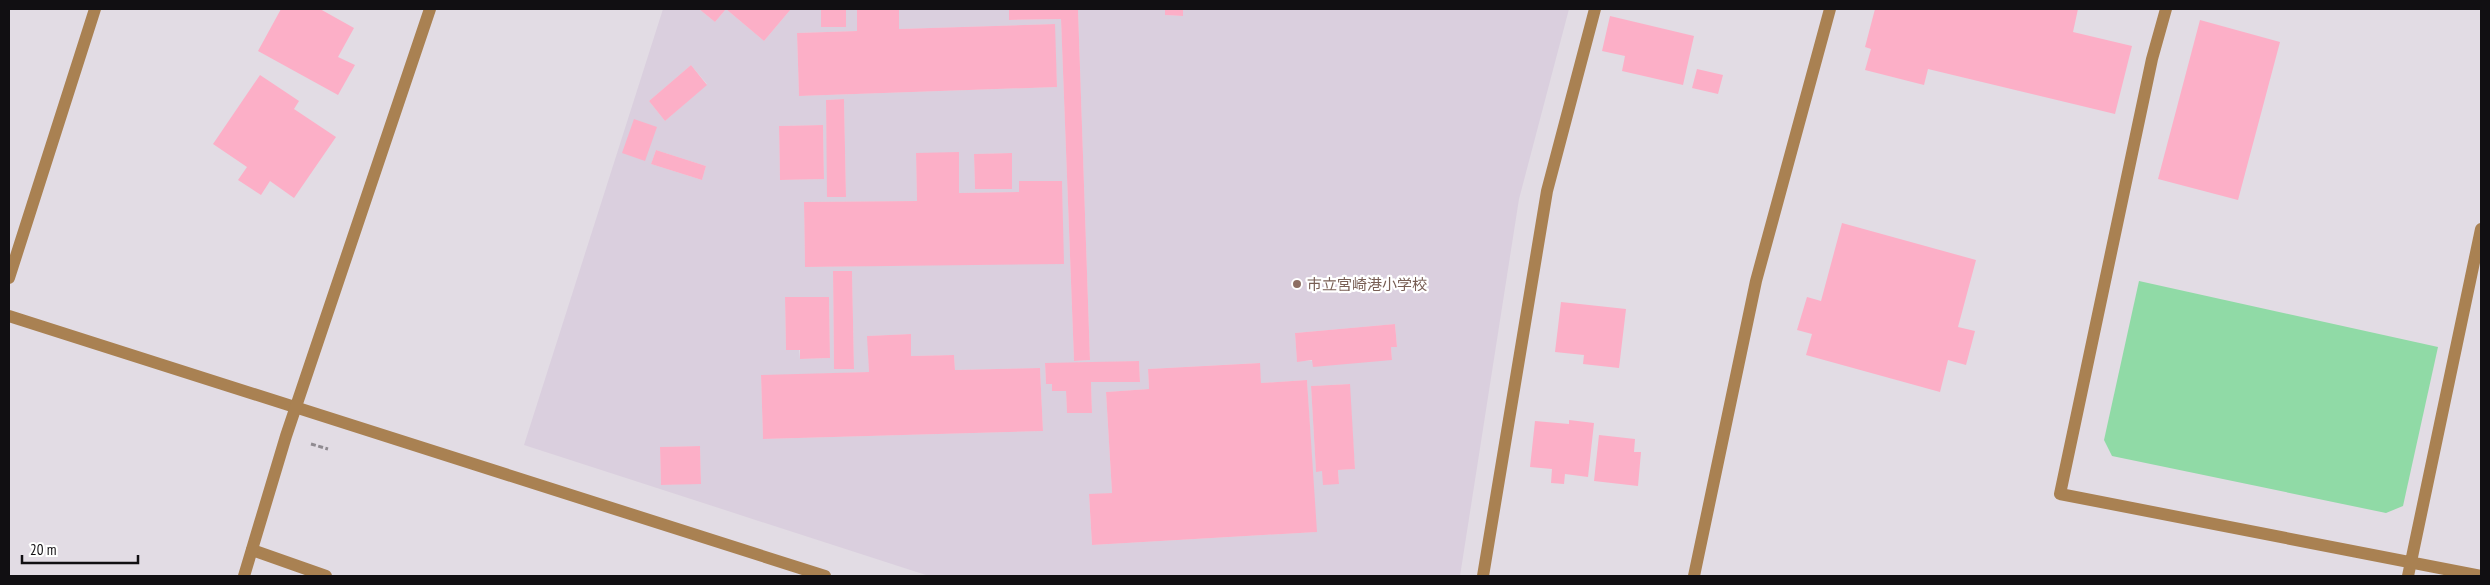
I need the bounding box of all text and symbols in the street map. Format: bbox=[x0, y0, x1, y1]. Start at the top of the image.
place label: 市立宮崎港小学校 bbox=[1307, 275, 1427, 294]
marker: 市立宮崎港小学校 bbox=[1291, 278, 1303, 290]
scale bar bbox=[22, 532, 139, 564]
text: 20 m bbox=[30, 540, 56, 559]

